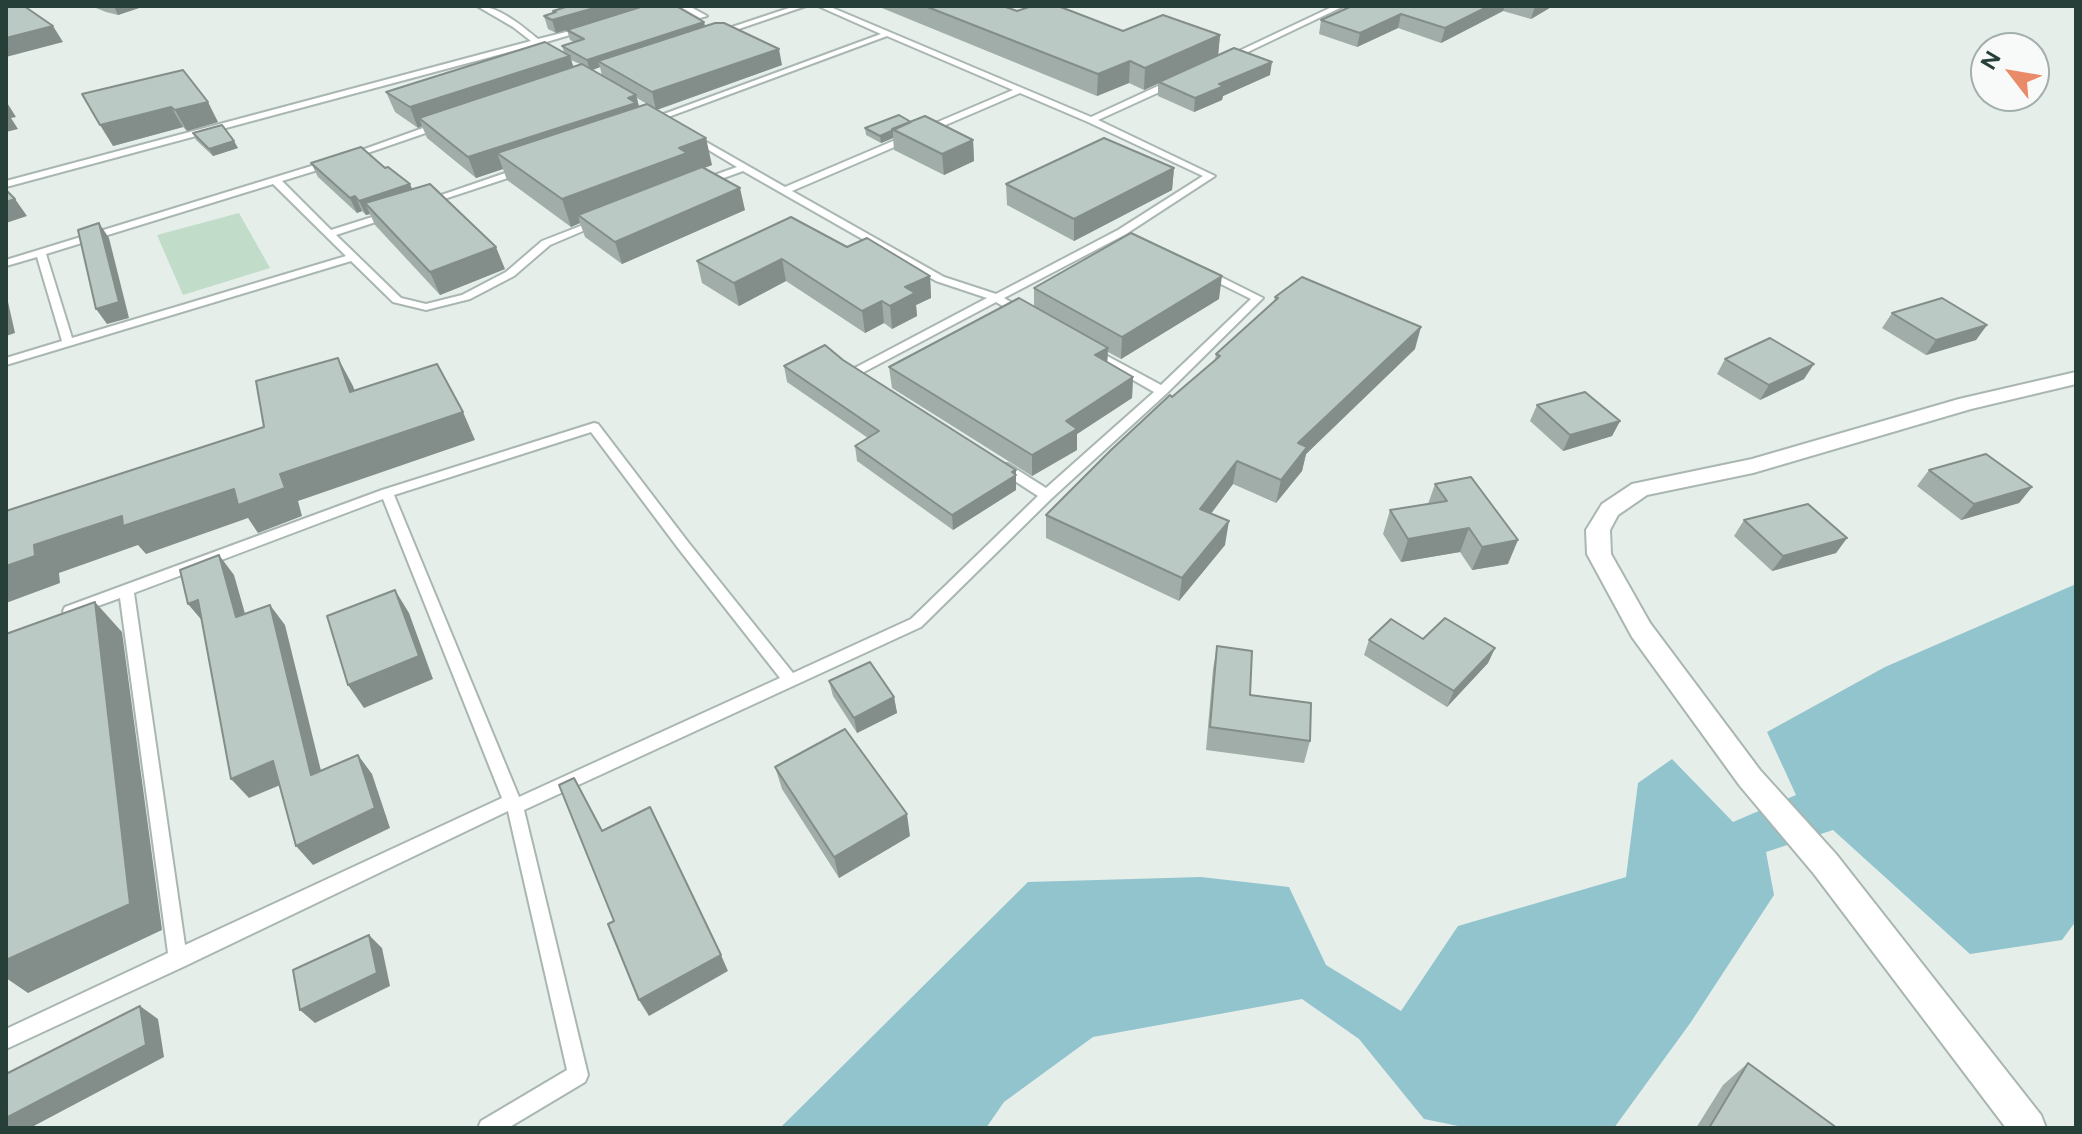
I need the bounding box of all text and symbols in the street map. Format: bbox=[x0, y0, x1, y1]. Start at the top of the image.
north arrow bbox=[1970, 32, 2050, 112]
text: N bbox=[1975, 46, 2007, 75]

